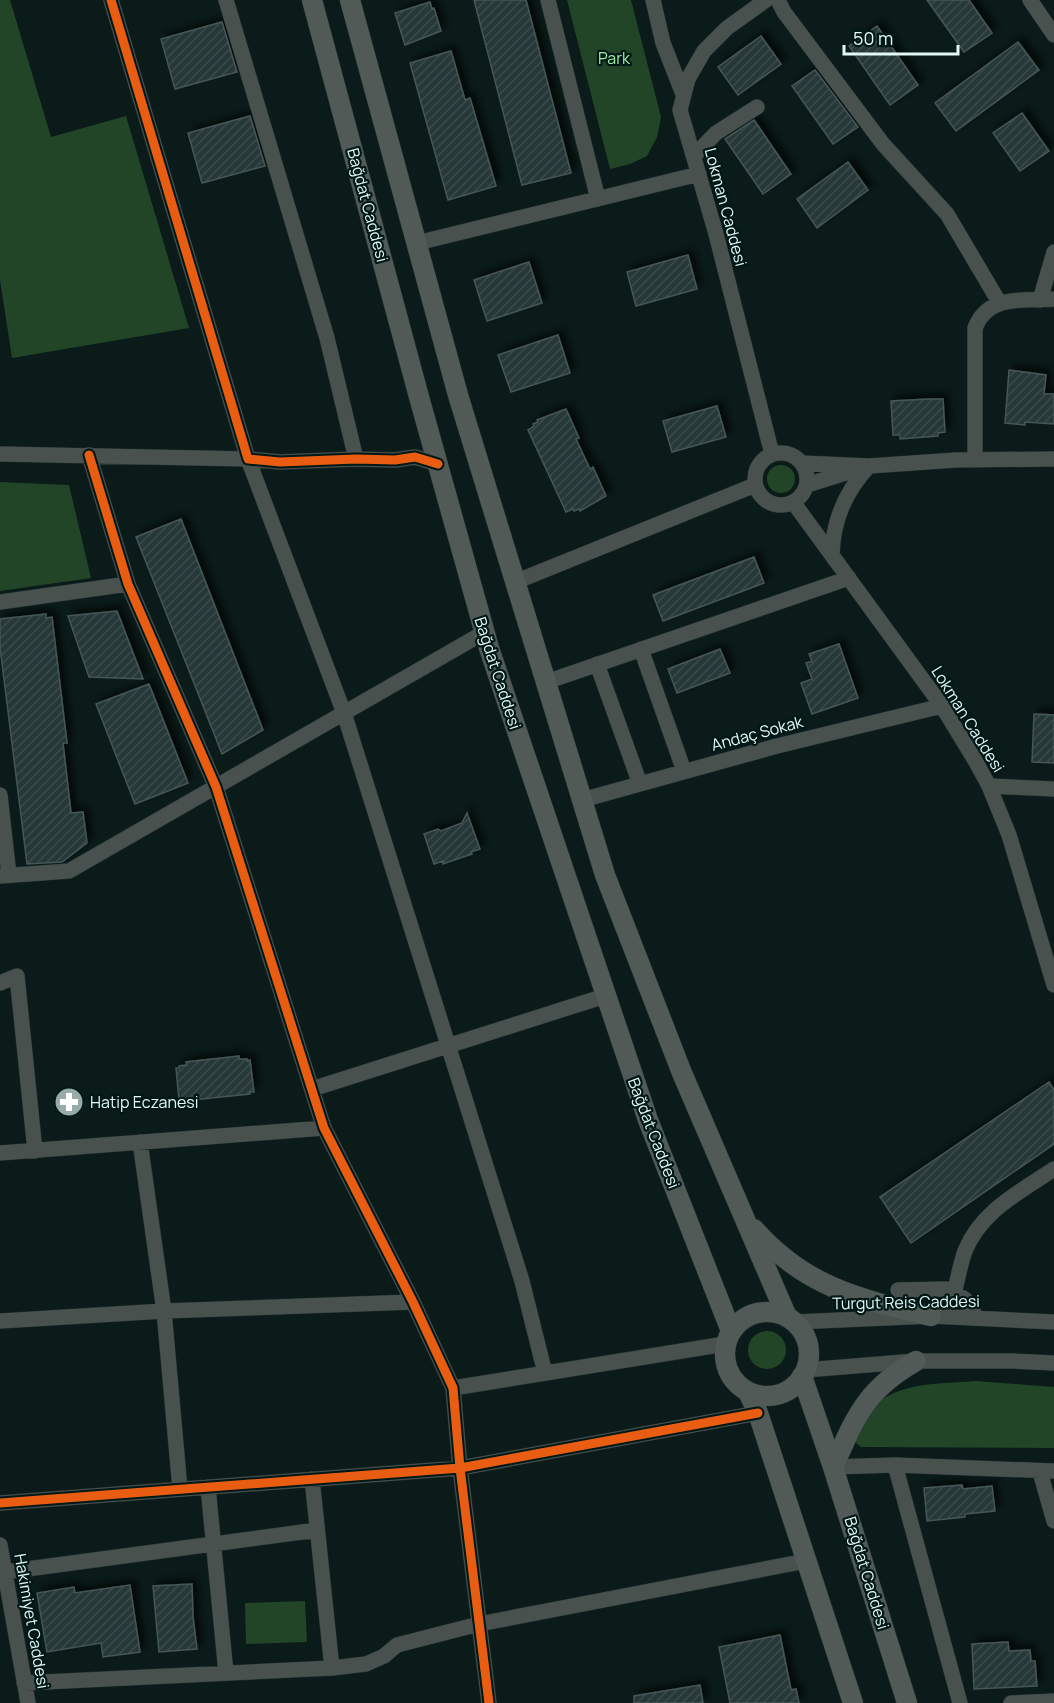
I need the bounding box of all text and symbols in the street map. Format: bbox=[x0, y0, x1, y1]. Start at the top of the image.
scale bar bbox=[844, 18, 958, 56]
text: 50 m bbox=[853, 26, 893, 50]
park label: Park bbox=[598, 47, 631, 69]
street label: Lokman Caddesi bbox=[700, 145, 752, 269]
street label: Bağdat Caddesi bbox=[342, 146, 394, 264]
street label: Bağdat Caddesi bbox=[469, 614, 527, 732]
street label: Lokman Caddesi bbox=[926, 662, 1010, 776]
street label: Andaç Sokak bbox=[709, 710, 806, 756]
street label: Bağdat Caddesi bbox=[623, 1074, 685, 1192]
pharmacy icon: Hatip Eczanesi bbox=[53, 1086, 85, 1118]
place label: Hatip Eczanesi bbox=[90, 1091, 198, 1113]
street label: Turgut Reis Caddesi bbox=[832, 1290, 980, 1314]
street label: Bağdat Caddesi bbox=[839, 1514, 895, 1632]
street label: Hakimiyet Caddesi bbox=[9, 1552, 55, 1690]

